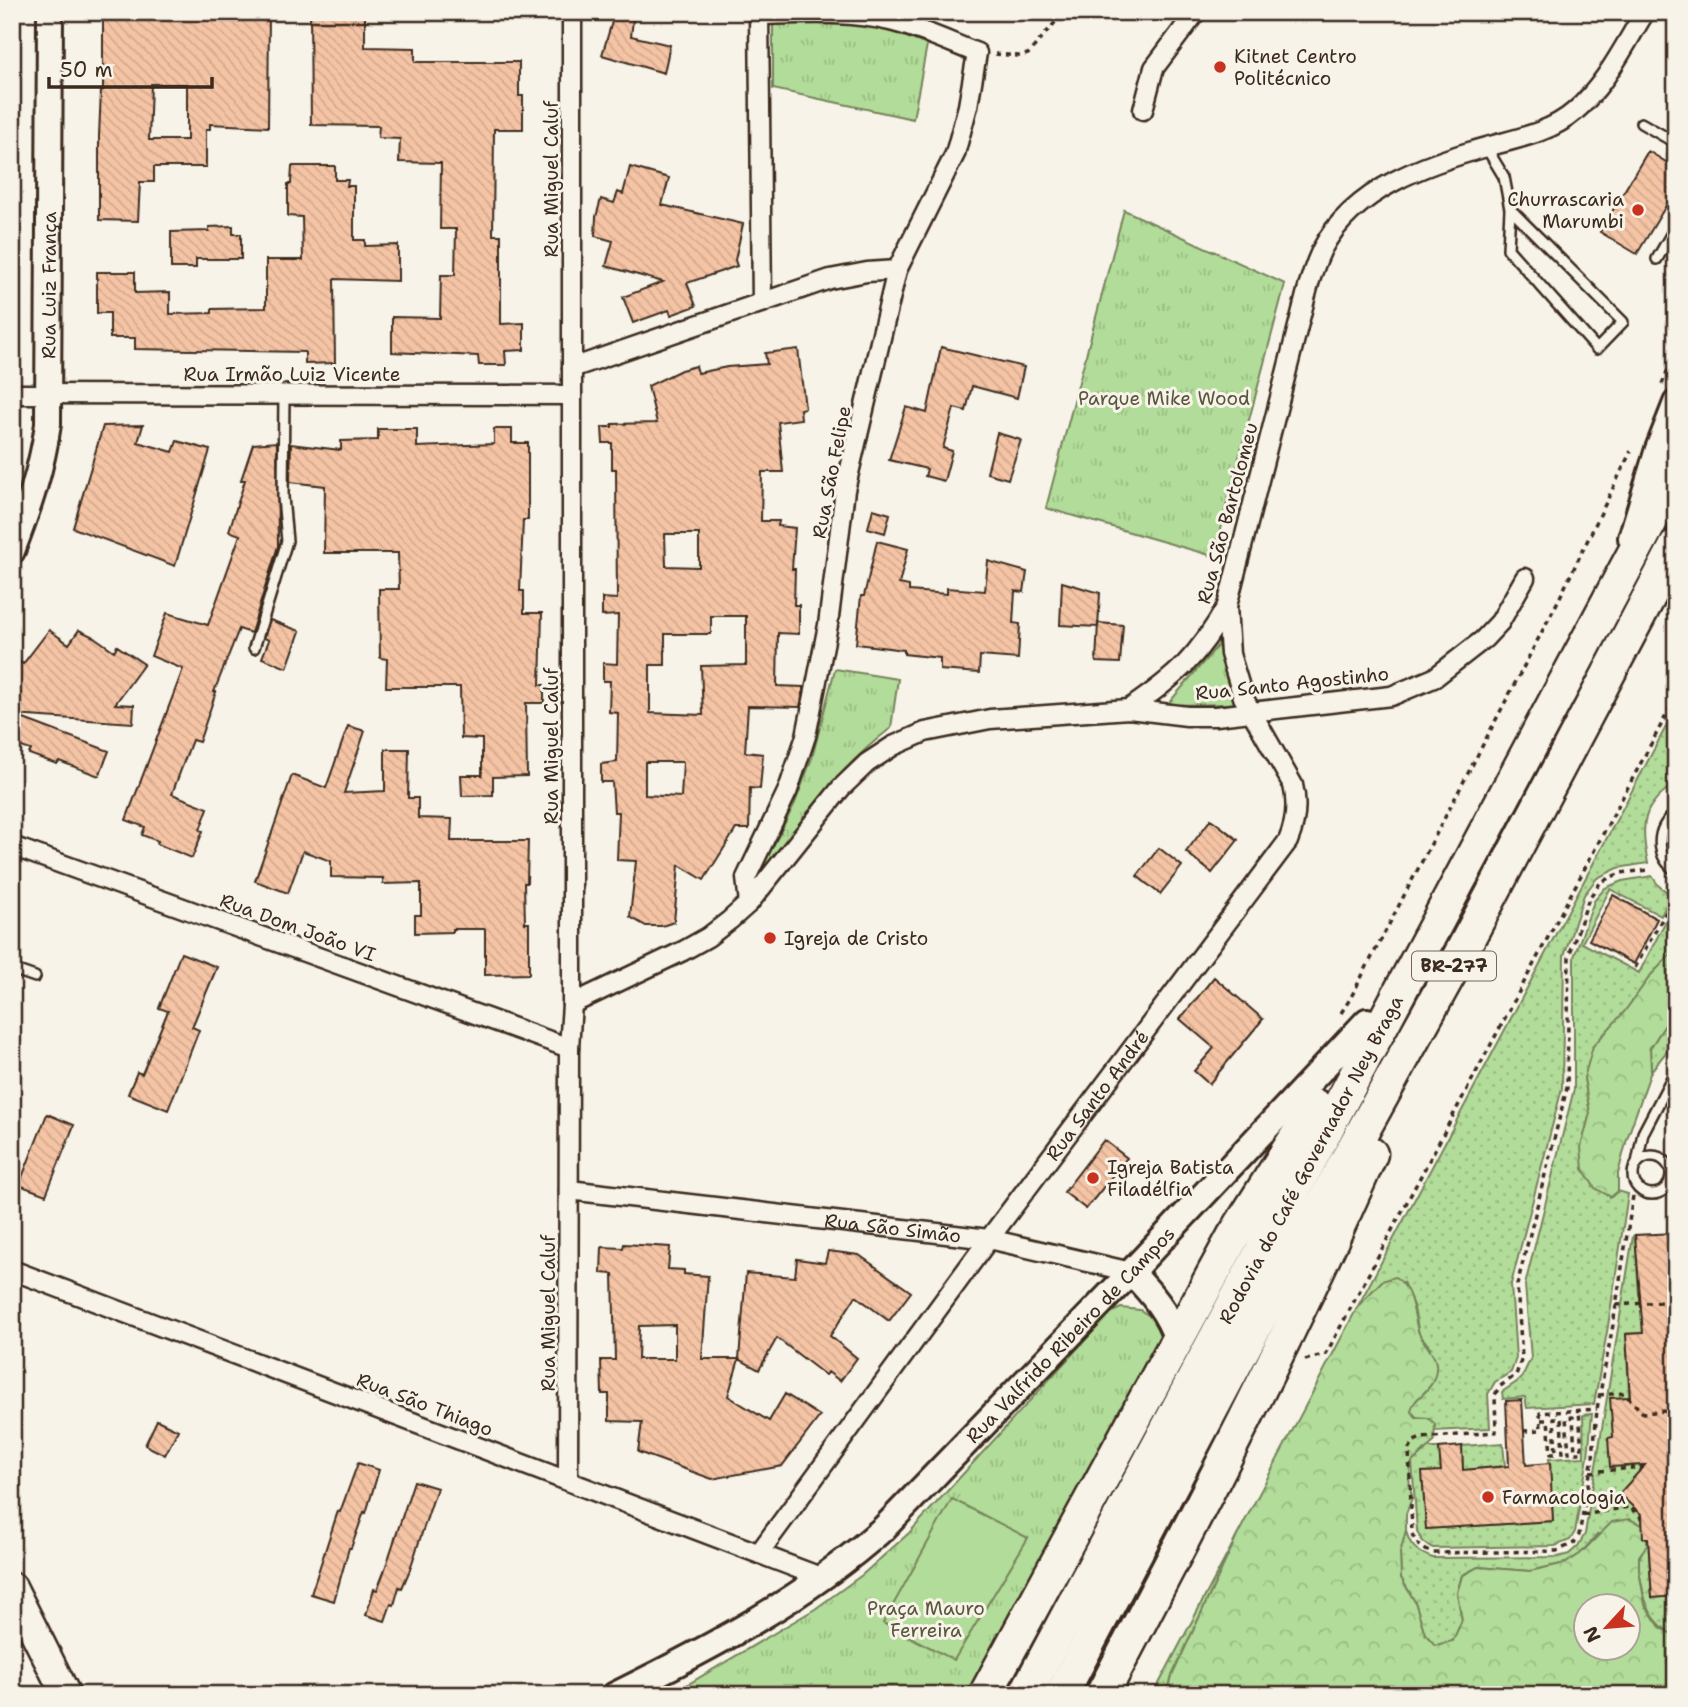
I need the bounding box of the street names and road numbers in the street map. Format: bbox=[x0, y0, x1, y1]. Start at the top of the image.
street label: Rua Miguel Caluf bbox=[539, 99, 564, 257]
street label: Rua Luiz França bbox=[36, 212, 62, 359]
street label: Rua Irmão Luiz Vicente bbox=[184, 362, 400, 387]
street label: Rua São Felipe bbox=[806, 404, 857, 541]
street label: Rua São Bartolomeu bbox=[1191, 420, 1264, 607]
street label: Rua Santo Agostinho bbox=[1194, 661, 1390, 706]
street label: Rua Miguel Caluf bbox=[539, 666, 564, 824]
street label: Rua Dom João VI bbox=[216, 888, 379, 967]
road number: BR-277 bbox=[1412, 951, 1496, 981]
street label: Rodovia do Café Governador Ney Braga bbox=[1213, 991, 1409, 1328]
street label: Rua Santo André bbox=[1040, 1025, 1154, 1166]
street label: Rua São Simão bbox=[823, 1208, 962, 1249]
street label: Rua Valfrido Ribeiro de Campos bbox=[961, 1221, 1180, 1449]
street label: Rua Miguel Caluf bbox=[536, 1233, 561, 1391]
street label: Rua São Thiago bbox=[353, 1367, 497, 1442]

